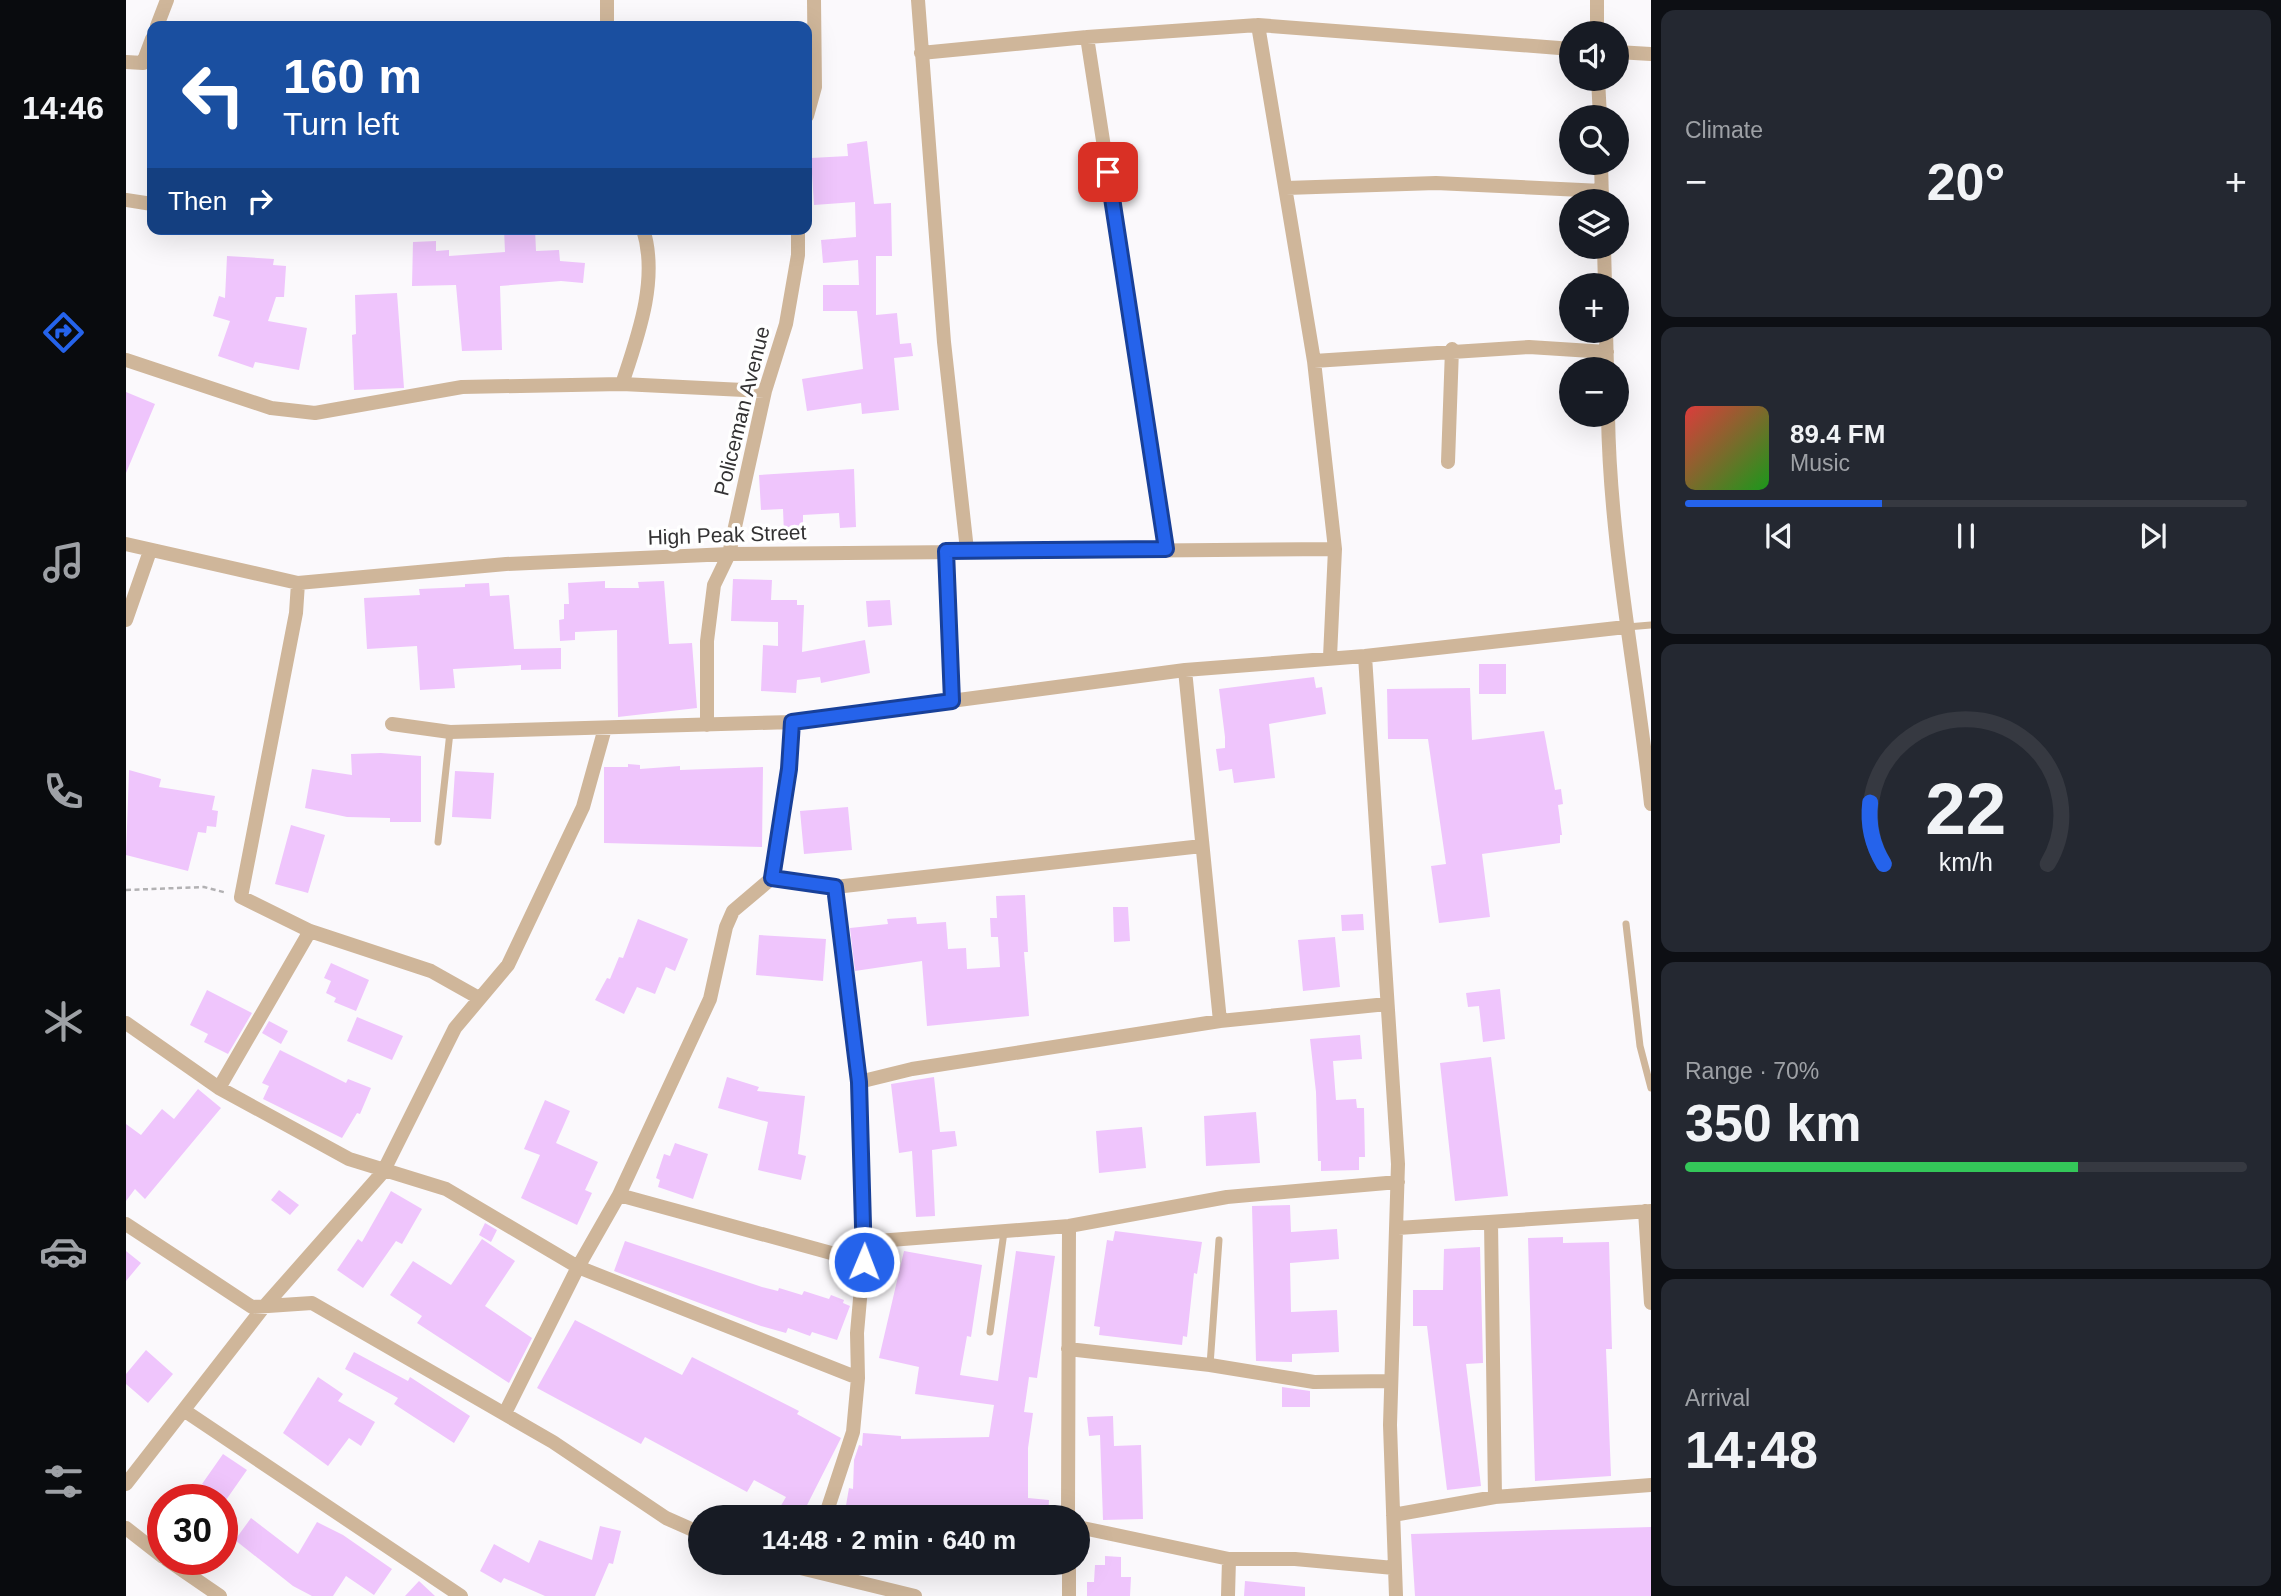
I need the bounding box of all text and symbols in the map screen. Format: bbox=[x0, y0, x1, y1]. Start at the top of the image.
map controls bbox=[1559, 21, 1629, 427]
button: sound bbox=[1559, 21, 1629, 91]
icon: left bbox=[168, 49, 259, 140]
text: 160 m bbox=[283, 49, 422, 103]
text: 14:46 bbox=[22, 90, 104, 126]
button: search bbox=[1559, 105, 1629, 175]
text: Turn left bbox=[283, 106, 399, 142]
text: Climate bbox=[1685, 117, 1763, 143]
pin bbox=[1078, 142, 1138, 202]
icon: arrive bbox=[1089, 153, 1127, 191]
text: 20° bbox=[1927, 153, 2005, 211]
text: − bbox=[1685, 161, 1707, 203]
text: + bbox=[2225, 161, 2247, 203]
icon: right bbox=[241, 182, 279, 220]
text: Then bbox=[168, 186, 227, 216]
button: layers bbox=[1559, 189, 1629, 259]
button: + bbox=[1559, 273, 1629, 343]
icon: directions bbox=[39, 308, 88, 357]
street label: Policeman Avenue bbox=[709, 324, 774, 498]
button: − bbox=[1559, 357, 1629, 427]
text: 89.4 FM bbox=[1790, 419, 1885, 449]
text: Music bbox=[1790, 450, 1850, 476]
icon: previous bbox=[1760, 517, 1798, 555]
icon: pause bbox=[1947, 517, 1985, 555]
icon: next bbox=[2134, 517, 2172, 555]
street label: High Peak Street bbox=[647, 520, 807, 549]
icon: music bbox=[39, 538, 88, 587]
icon: phone bbox=[39, 767, 88, 816]
text: 22 bbox=[1926, 768, 2006, 849]
text: km/h bbox=[1939, 848, 1993, 876]
icon: climate bbox=[39, 997, 88, 1046]
text: Range · 70% bbox=[1685, 1058, 1819, 1084]
text: 350 km bbox=[1685, 1094, 1861, 1152]
position arrow bbox=[827, 1225, 901, 1299]
icon: car bbox=[39, 1227, 88, 1276]
text: Arrival bbox=[1685, 1385, 1750, 1411]
text: 14:48 bbox=[1685, 1421, 1818, 1479]
icon: filters bbox=[39, 1457, 88, 1506]
speed limit sign: 30 bbox=[147, 1484, 238, 1575]
text: 14:48 · 2 min · 640 m bbox=[762, 1525, 1016, 1555]

